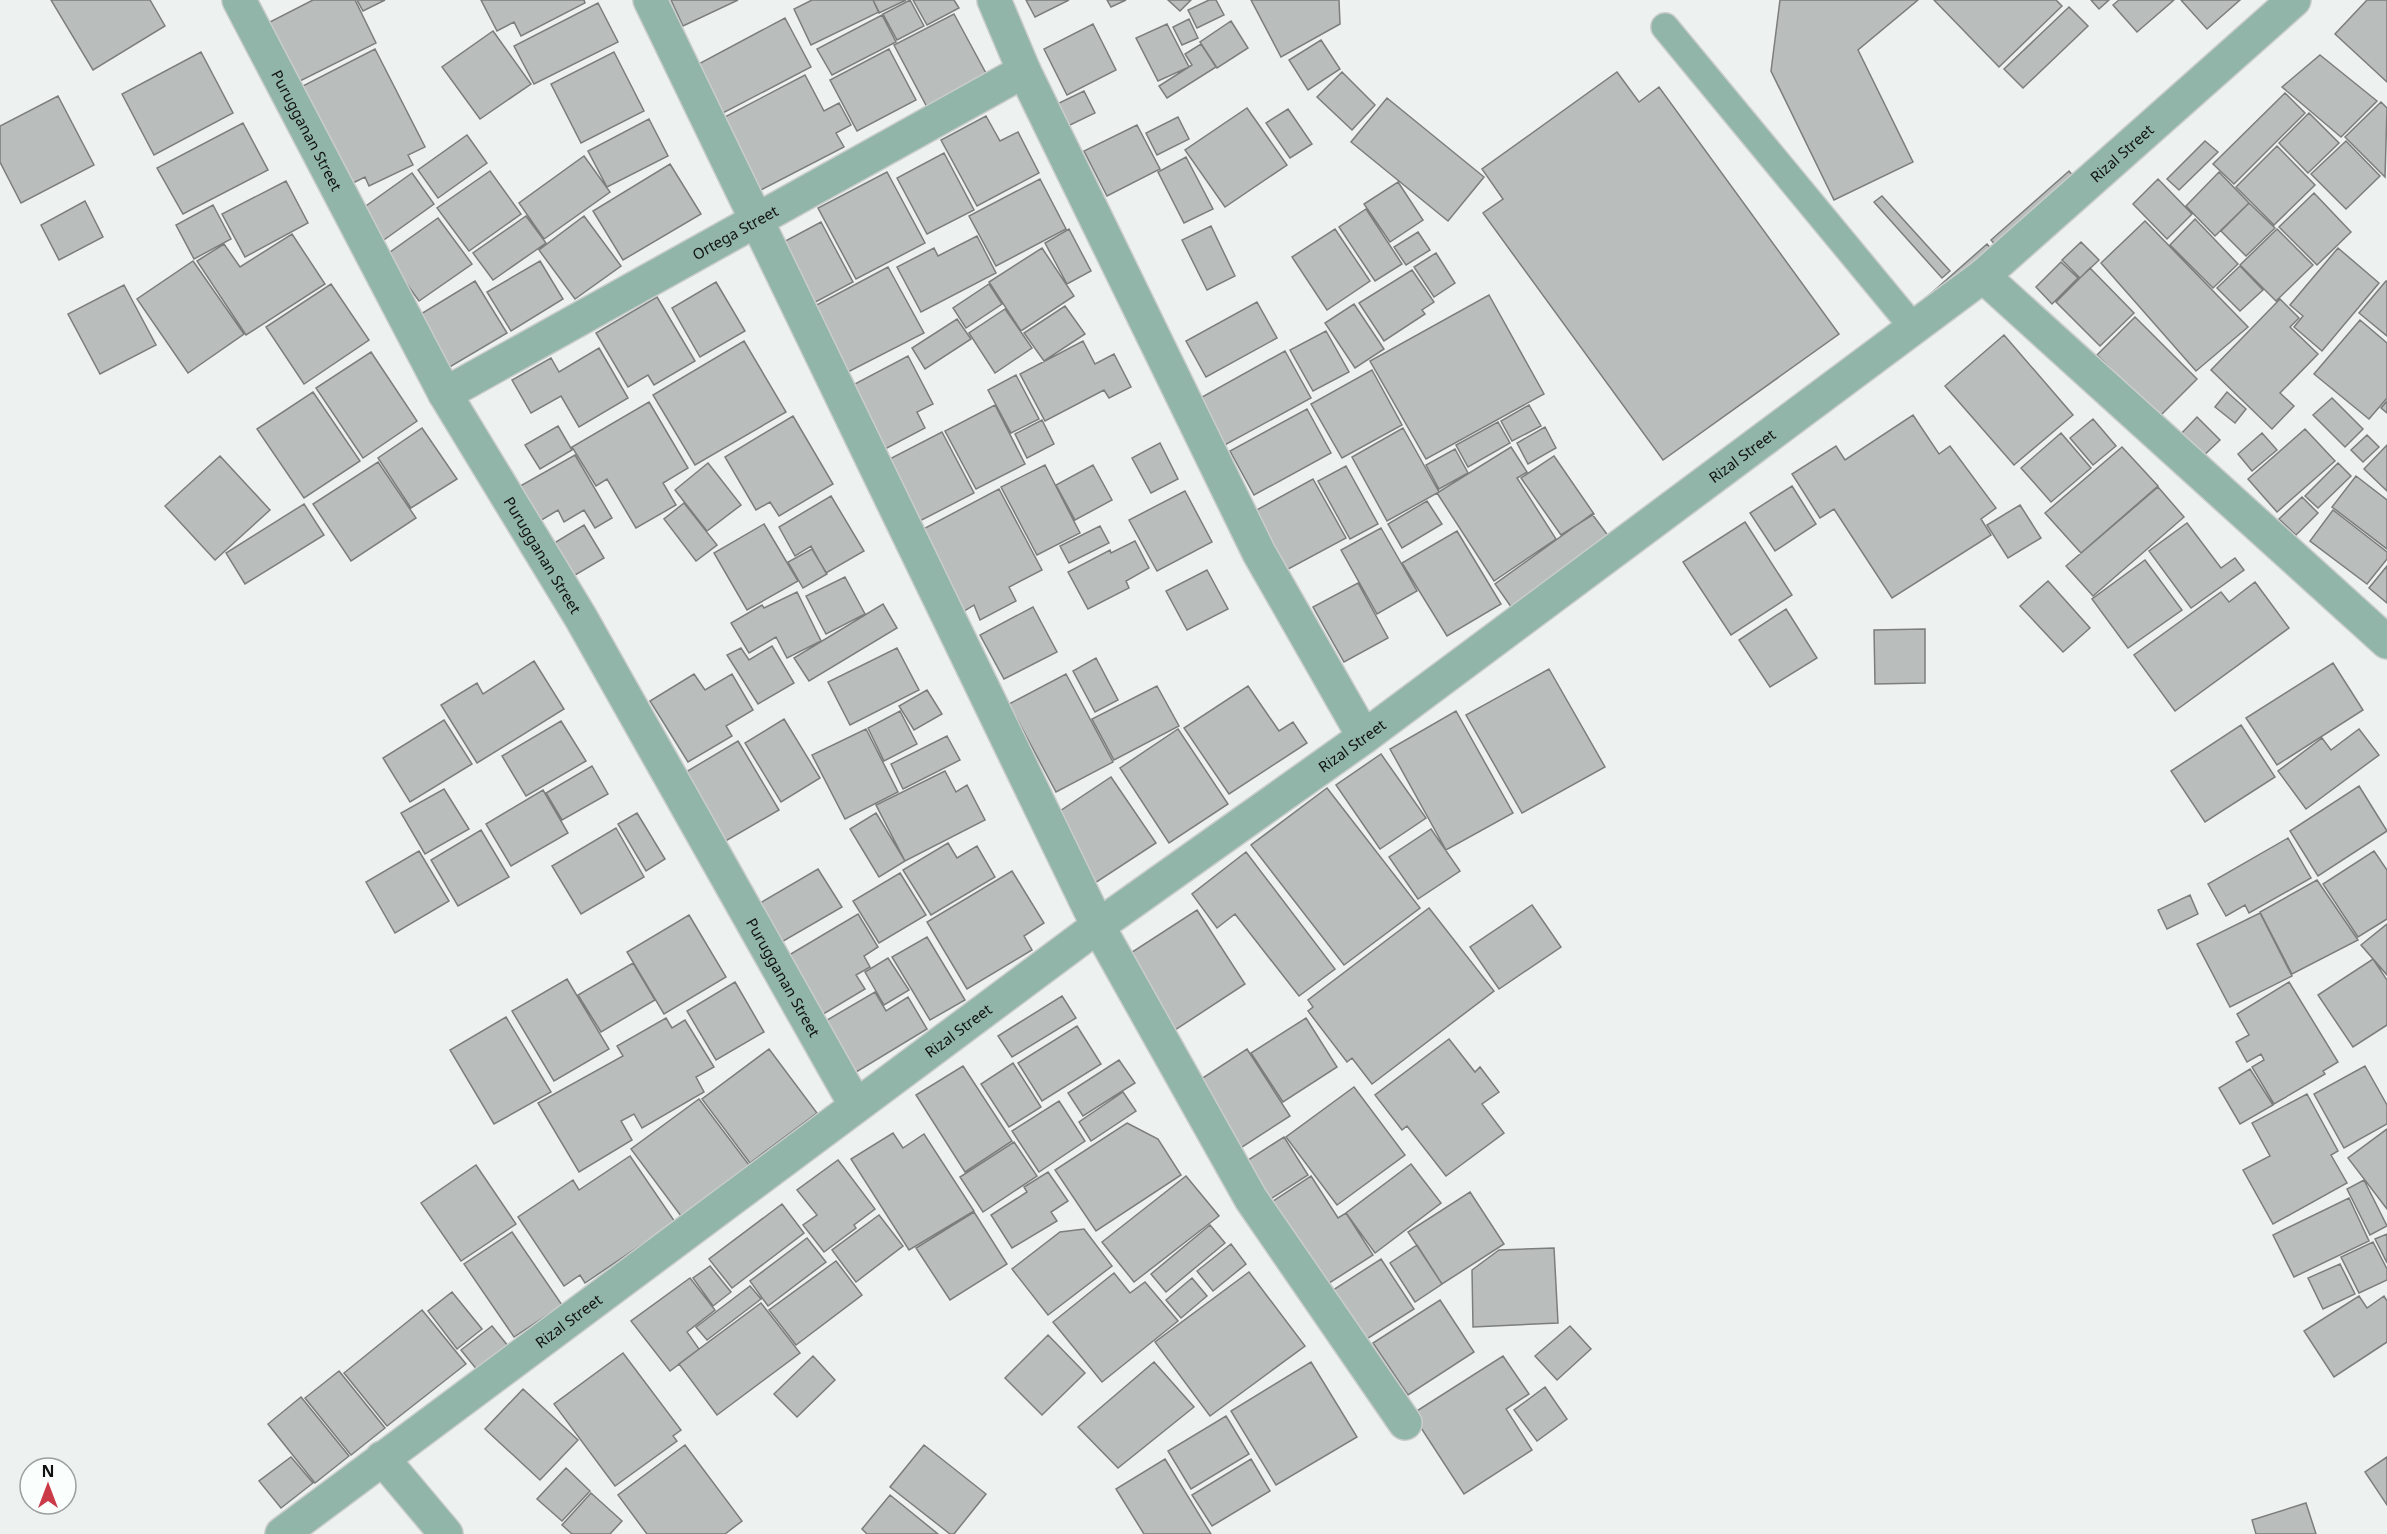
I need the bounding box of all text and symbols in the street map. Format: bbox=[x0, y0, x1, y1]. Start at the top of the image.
street label: Purugganan Street bbox=[267, 66, 347, 195]
street label: Rizal Street bbox=[2086, 119, 2158, 187]
street label: Ortega Street bbox=[688, 200, 782, 264]
street label: Rizal Street bbox=[1704, 424, 1780, 487]
street label: Purugganan Street bbox=[500, 493, 586, 618]
street label: Rizal Street bbox=[1314, 714, 1390, 777]
street label: Purugganan Street bbox=[742, 914, 825, 1041]
street label: Rizal Street bbox=[921, 999, 996, 1062]
street label: Rizal Street bbox=[531, 1289, 606, 1352]
north arrow bbox=[18, 1456, 78, 1516]
text: N bbox=[41, 1460, 55, 1482]

